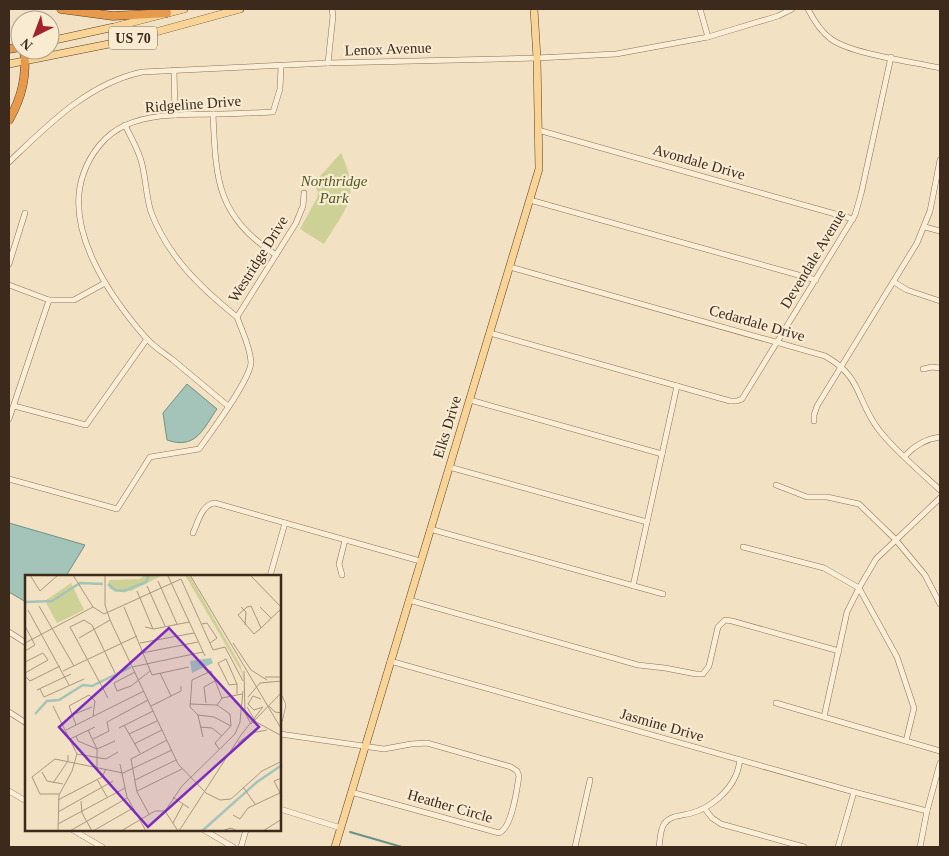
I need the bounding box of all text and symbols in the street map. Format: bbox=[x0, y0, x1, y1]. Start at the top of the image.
north arrow bbox=[10, 10, 60, 60]
road number: US 70 bbox=[109, 26, 157, 49]
text: N bbox=[18, 35, 35, 53]
street label: Lenox Avenue bbox=[344, 39, 432, 59]
street label: Ridgeline Drive bbox=[144, 93, 242, 115]
street label: Avondale Drive bbox=[651, 141, 747, 183]
park label: Northridge Park bbox=[300, 173, 368, 206]
street label: Devendale Avenue bbox=[777, 206, 849, 311]
street label: Westridge Drive bbox=[225, 213, 291, 305]
street label: Cedardale Drive bbox=[707, 302, 807, 344]
street label: Elks Drive bbox=[430, 393, 464, 460]
inset map bbox=[25, 575, 281, 831]
street label: Jasmine Drive bbox=[618, 705, 706, 745]
street label: Heather Circle bbox=[406, 786, 495, 826]

